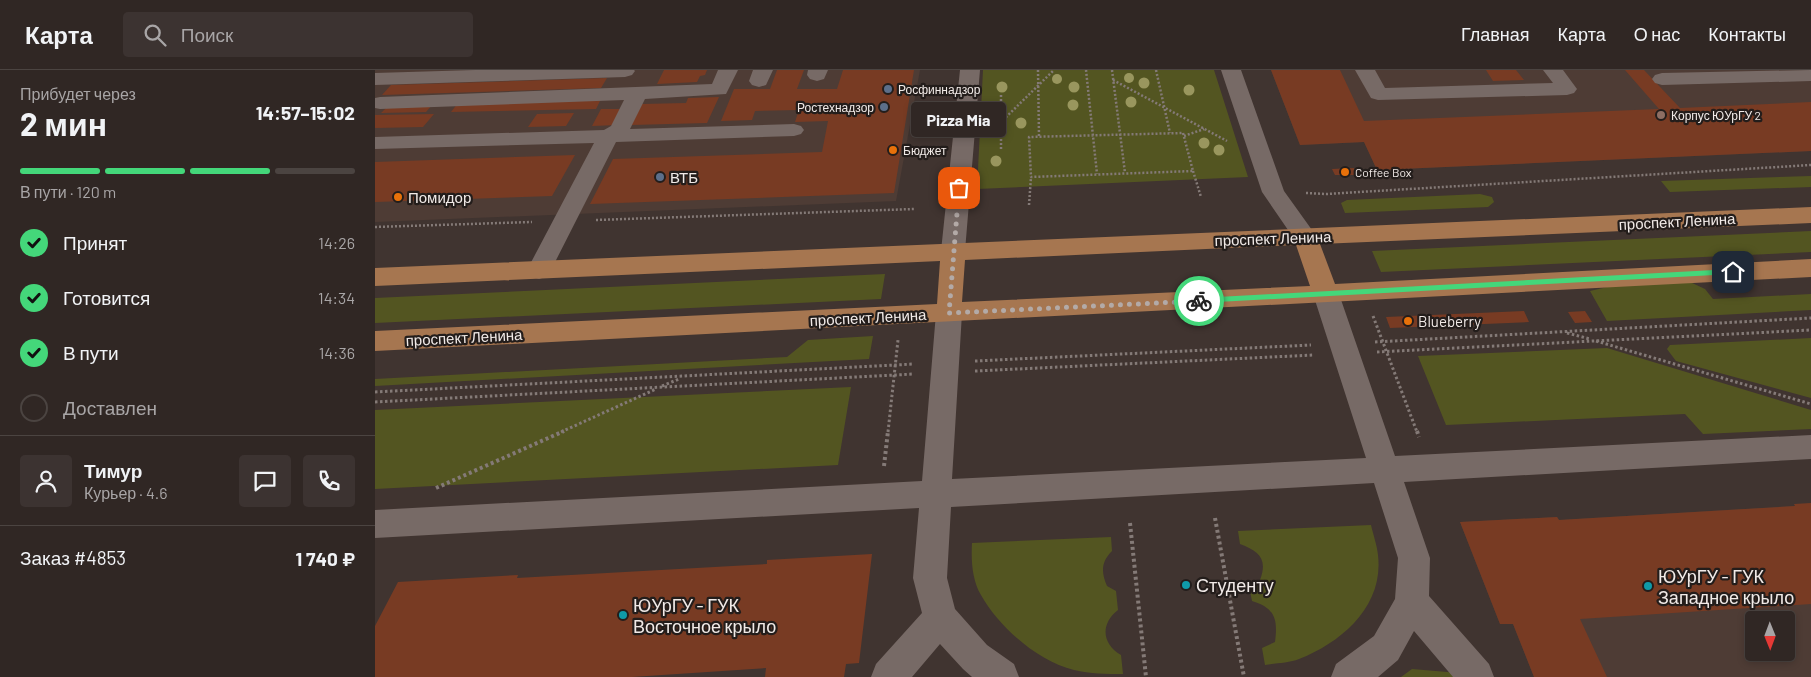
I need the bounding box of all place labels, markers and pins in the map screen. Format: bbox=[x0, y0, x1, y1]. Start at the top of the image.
place label: Росфиннадзор bbox=[898, 82, 981, 97]
marker: Росфиннадзор bbox=[882, 83, 894, 95]
place label: Ростехнадзор bbox=[797, 100, 874, 115]
marker: Ростехнадзор bbox=[878, 101, 890, 113]
callout: Pizza Mia bbox=[911, 103, 1007, 138]
place label: Корпус ЮУрГУ 2 bbox=[1671, 108, 1761, 123]
marker: Корпус ЮУрГУ 2 bbox=[1655, 109, 1667, 121]
place label: Бюджет bbox=[903, 143, 947, 158]
marker: Бюджет bbox=[887, 144, 899, 156]
place label: Coffee Box bbox=[1355, 165, 1412, 179]
marker: Coffee Box bbox=[1339, 166, 1351, 178]
pin bbox=[938, 167, 980, 209]
place label: ВТБ bbox=[670, 168, 698, 186]
marker: ВТБ bbox=[654, 171, 666, 183]
place label: Помидор bbox=[408, 188, 471, 206]
marker: Помидор bbox=[392, 191, 404, 203]
pin bbox=[1712, 251, 1754, 293]
place label: Blueberry bbox=[1418, 312, 1481, 330]
marker: Blueberry bbox=[1402, 315, 1414, 327]
place label: ЮУрГУ - ГУК Западное крыло bbox=[1658, 565, 1794, 608]
place label: Студенту bbox=[1196, 574, 1274, 596]
marker: Студенту bbox=[1180, 579, 1192, 591]
marker: ЮУрГУ - ГУК Западное крыло bbox=[1642, 580, 1654, 592]
place label: ЮУрГУ - ГУК Восточное крыло bbox=[633, 594, 776, 637]
marker: ЮУрГУ - ГУК Восточное крыло bbox=[617, 609, 629, 621]

